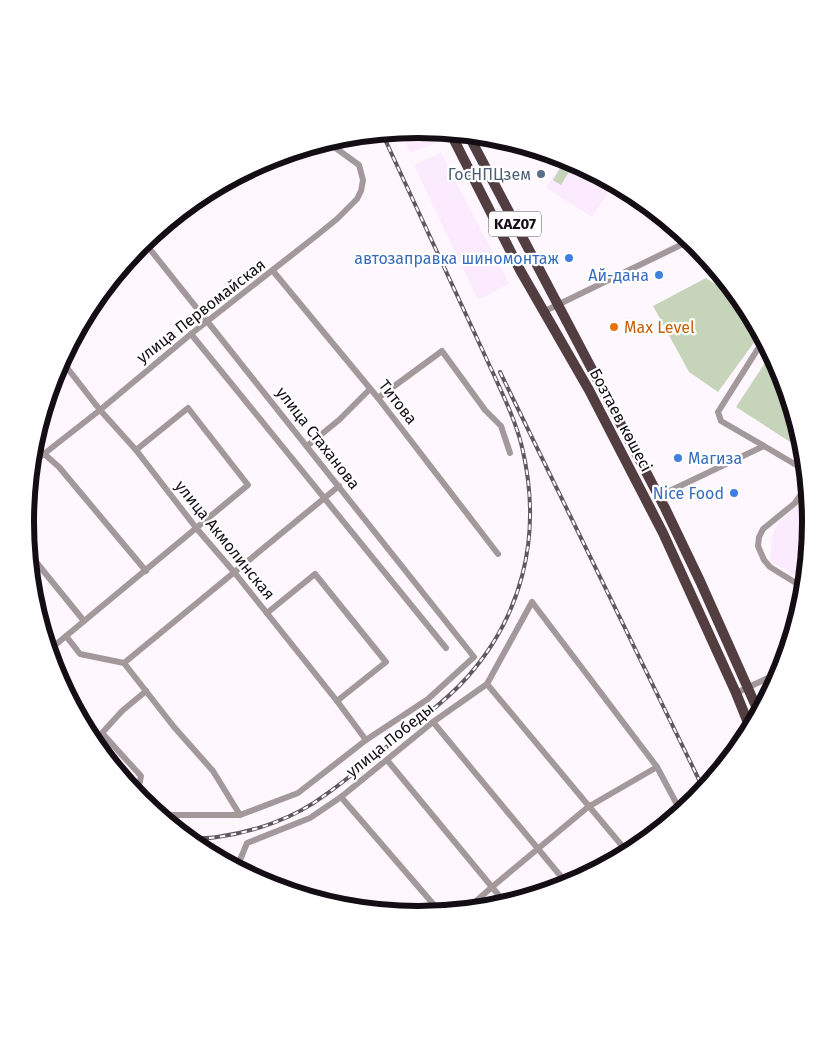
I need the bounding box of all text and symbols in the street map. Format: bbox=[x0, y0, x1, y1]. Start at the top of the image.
place label: ГосНПЦзем bbox=[448, 165, 531, 184]
marker: ГосНПЦзем bbox=[535, 168, 547, 180]
road number: KAZ07 bbox=[489, 212, 541, 236]
place label: автозаправка шиномонтаж bbox=[354, 249, 559, 268]
marker: автозаправка шиномонтаж bbox=[563, 252, 575, 264]
street label: улица Первомайская bbox=[133, 255, 269, 367]
place label: Ай-дана bbox=[588, 266, 649, 285]
marker: Ай-дана bbox=[653, 269, 665, 281]
place label: Max Level bbox=[624, 318, 695, 337]
marker: Max Level bbox=[608, 321, 620, 333]
street label: Бозтаев көшесі bbox=[586, 365, 656, 475]
street label: Титова bbox=[375, 376, 421, 428]
street label: улица Стаханова bbox=[272, 383, 364, 493]
place label: Магиза bbox=[688, 449, 742, 468]
marker: Магиза bbox=[672, 452, 684, 464]
street label: улица Акмолинская bbox=[171, 477, 279, 603]
place label: Nice Food bbox=[653, 484, 724, 503]
marker: Nice Food bbox=[728, 487, 740, 499]
street label: улица Победы bbox=[342, 699, 438, 781]

